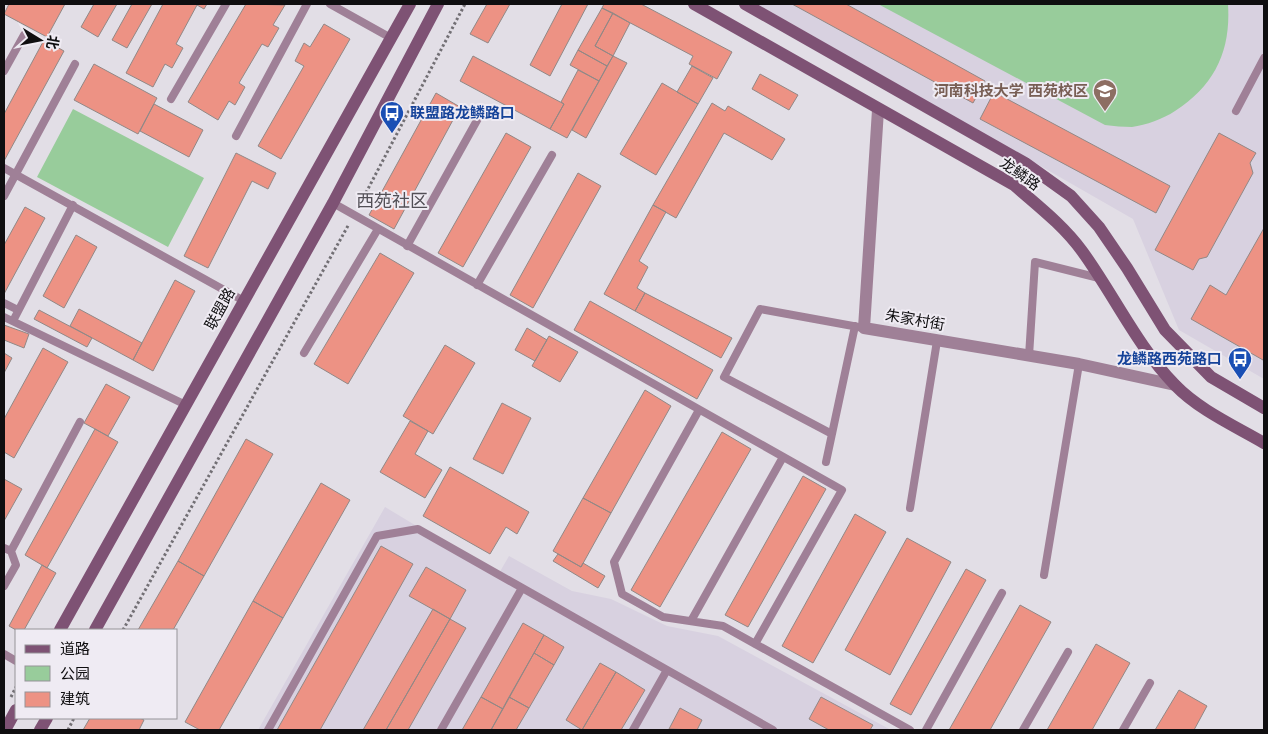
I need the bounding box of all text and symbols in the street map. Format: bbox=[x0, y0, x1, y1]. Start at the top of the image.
north arrow bbox=[15, 15, 65, 65]
text: 北 bbox=[43, 34, 63, 51]
school or university icon: 河南科技大学 西苑校区 bbox=[1092, 78, 1118, 112]
place label: 河南科技大学 西苑校区 bbox=[934, 81, 1088, 100]
bus stop icon: 联盟路龙鳞路口 bbox=[379, 100, 405, 134]
place label: 联盟路龙鳞路口 bbox=[410, 103, 515, 122]
street label: 龙鳞路 bbox=[996, 153, 1044, 194]
district label: 西苑社区 bbox=[356, 189, 428, 212]
street label: 联盟路 bbox=[200, 284, 239, 333]
street label: 朱家村街 bbox=[884, 305, 946, 334]
bus stop icon: 龙鳞路西苑路口 bbox=[1227, 346, 1253, 380]
place label: 龙鳞路西苑路口 bbox=[1117, 349, 1222, 368]
legend bbox=[15, 629, 178, 719]
text: 道路 bbox=[60, 639, 90, 658]
text: 公园 bbox=[60, 664, 90, 683]
text: 建筑 bbox=[60, 689, 90, 708]

